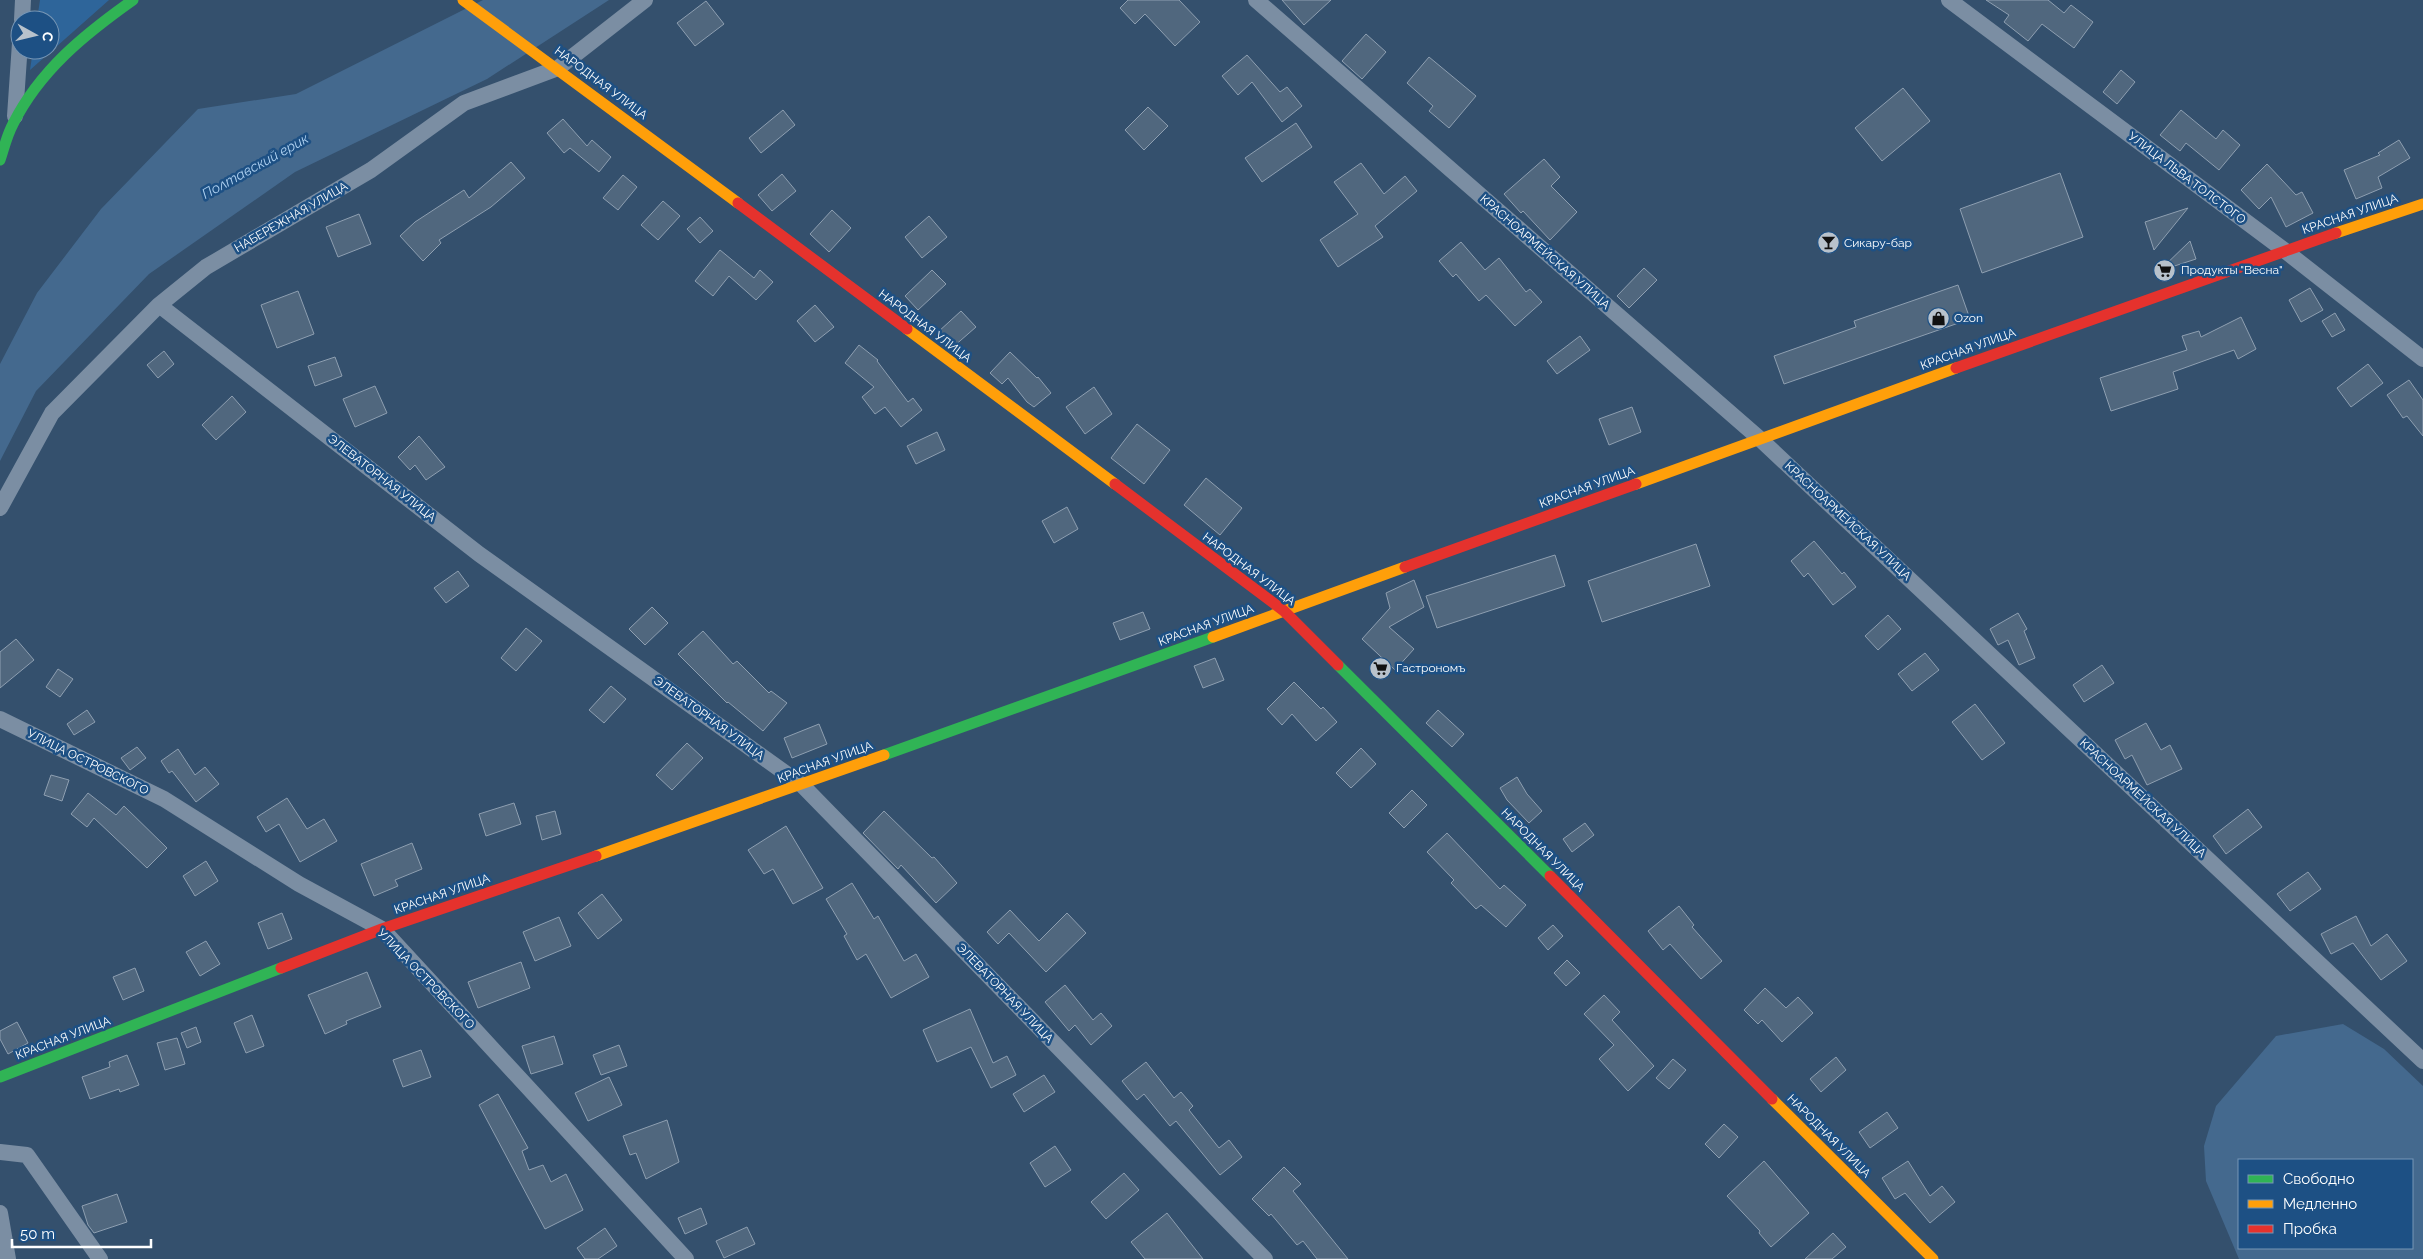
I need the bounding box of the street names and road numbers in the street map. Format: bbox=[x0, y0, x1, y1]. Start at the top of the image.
street label: НАРОДНАЯ УЛИЦА bbox=[552, 44, 650, 122]
street label: УЛИЦА ЛЬВА ТОЛСТОГО bbox=[2126, 129, 2248, 227]
street label: НАБЕРЕЖНАЯ УЛИЦА bbox=[232, 179, 350, 255]
street label: КРАСНАЯ УЛИЦА bbox=[2300, 191, 2400, 237]
street label: КРАСНОАРМЕЙСКАЯ УЛИЦА bbox=[1477, 192, 1613, 312]
street label: НАРОДНАЯ УЛИЦА bbox=[876, 287, 974, 365]
street label: КРАСНАЯ УЛИЦА bbox=[1918, 325, 2018, 373]
street label: ЭЛЕВАТОРНАЯ УЛИЦА bbox=[325, 432, 439, 524]
street label: КРАСНОАРМЕЙСКАЯ УЛИЦА bbox=[1782, 459, 1914, 583]
street label: КРАСНАЯ УЛИЦА bbox=[1537, 463, 1637, 511]
street label: НАРОДНАЯ УЛИЦА bbox=[1200, 530, 1298, 608]
street label: КРАСНАЯ УЛИЦА bbox=[1156, 601, 1256, 649]
street label: ЭЛЕВАТОРНАЯ УЛИЦА bbox=[651, 673, 767, 763]
street label: УЛИЦА ОСТРОВСКОГО bbox=[25, 726, 151, 798]
street label: КРАСНОАРМЕЙСКАЯ УЛИЦА bbox=[2077, 736, 2209, 860]
street label: КРАСНАЯ УЛИЦА bbox=[775, 738, 875, 786]
street label: НАРОДНАЯ УЛИЦА bbox=[1498, 805, 1588, 895]
street label: КРАСНАЯ УЛИЦА bbox=[392, 871, 492, 917]
street label: УЛИЦА ОСТРОВСКОГО bbox=[375, 926, 477, 1032]
street label: ЭЛЕВАТОРНАЯ УЛИЦА bbox=[954, 940, 1056, 1046]
street label: КРАСНАЯ УЛИЦА bbox=[14, 1013, 112, 1063]
street label: НАРОДНАЯ УЛИЦА bbox=[1784, 1091, 1874, 1181]

